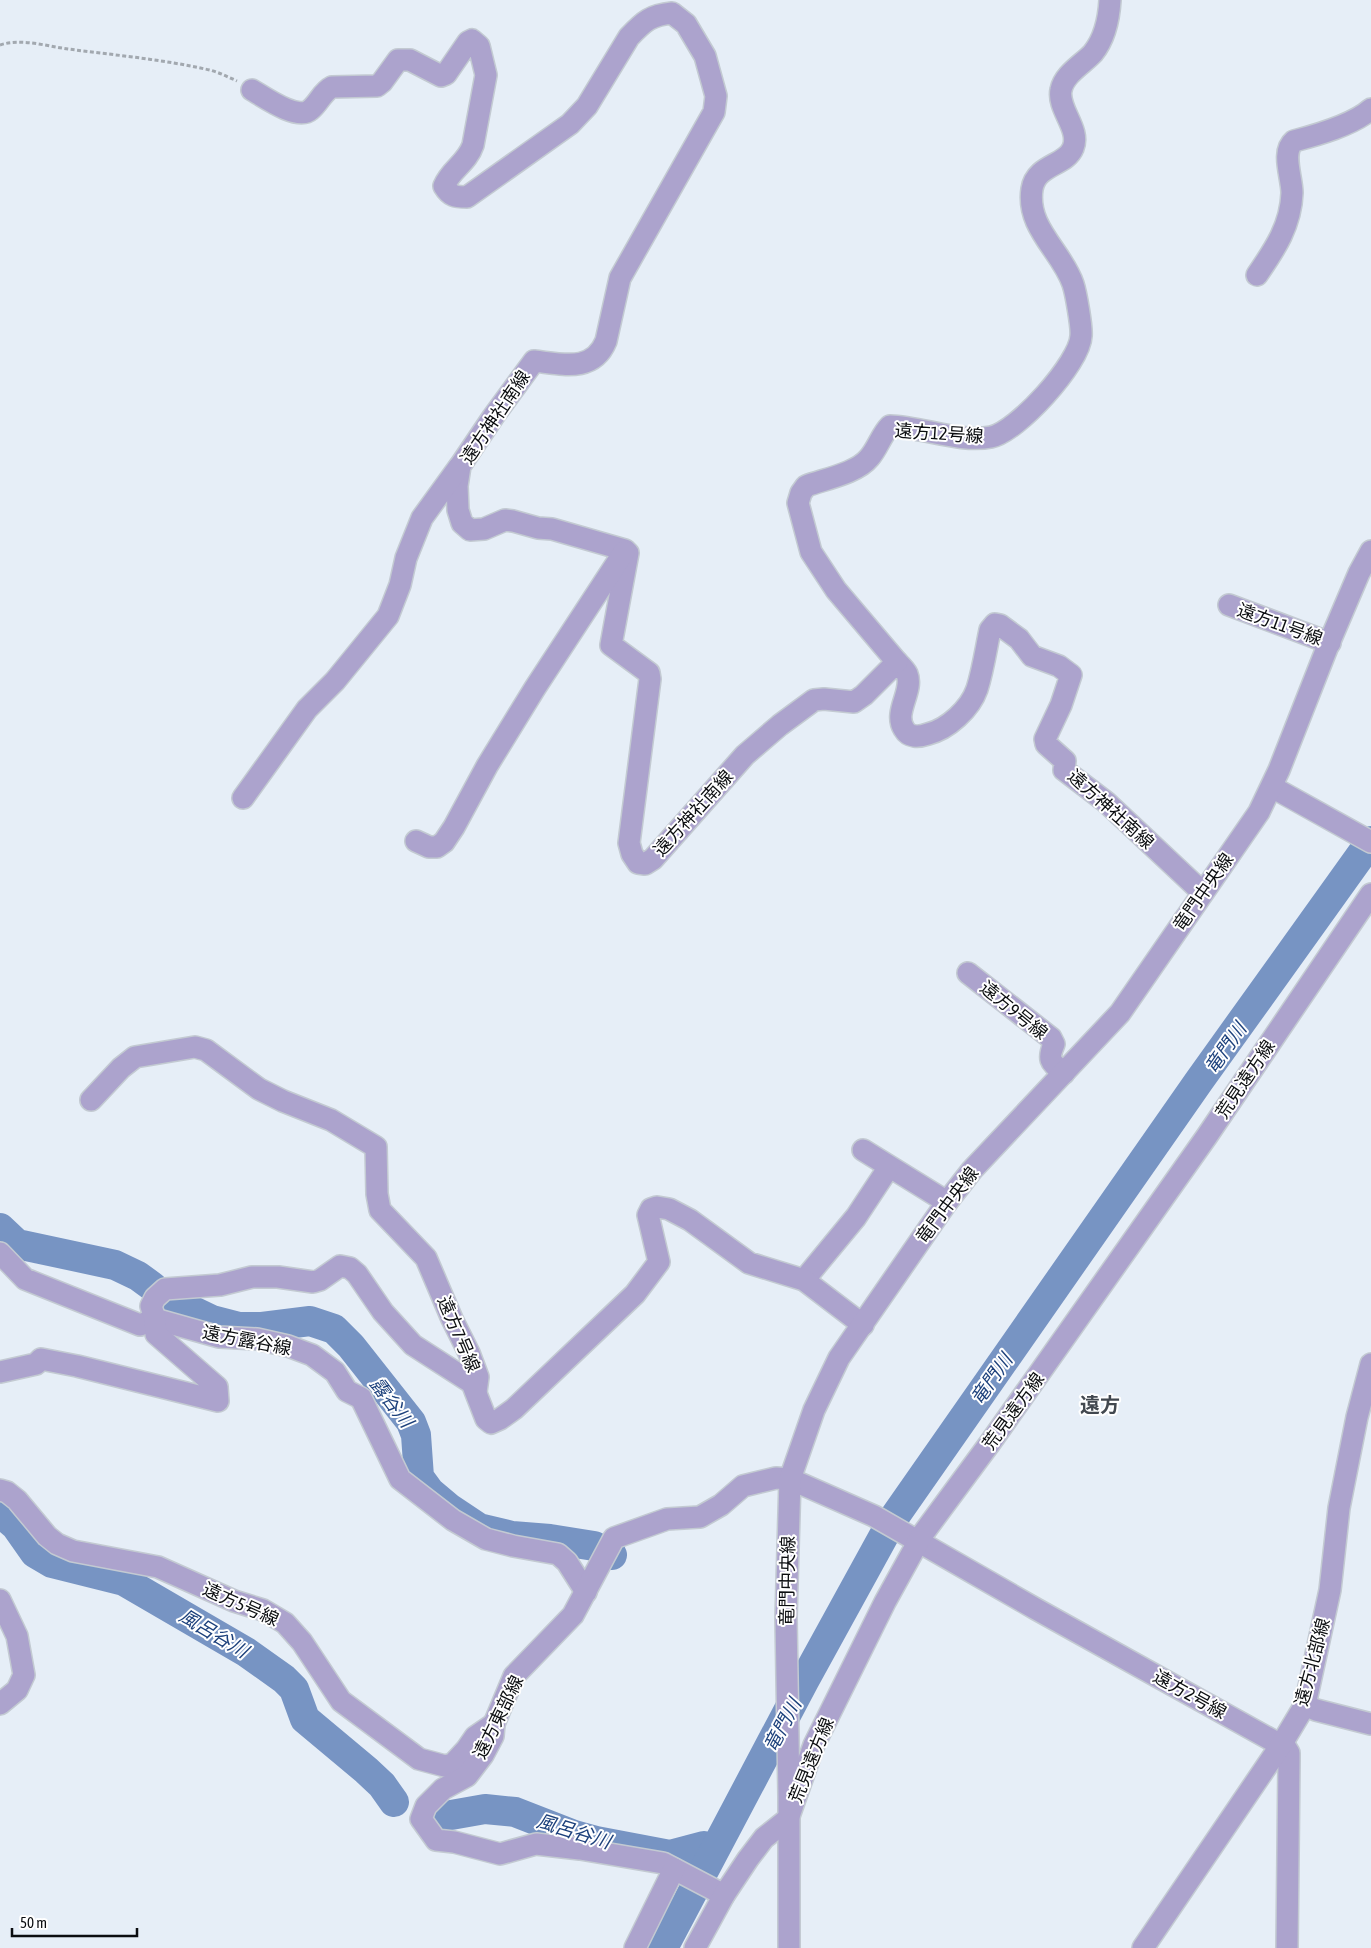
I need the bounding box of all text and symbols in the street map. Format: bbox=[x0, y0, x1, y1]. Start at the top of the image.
street label: 遠方神社南線 bbox=[456, 366, 534, 468]
street label: 遠方12号線 bbox=[894, 419, 984, 447]
street label: 遠方11号線 bbox=[1235, 599, 1325, 649]
street label: 遠方神社南線 bbox=[1064, 765, 1158, 853]
street label: 遠方神社南線 bbox=[649, 766, 737, 860]
street label: 竜門中央線 bbox=[1169, 849, 1237, 935]
street label: 遠方9号線 bbox=[976, 977, 1052, 1043]
water label: 竜門川 bbox=[1200, 1017, 1252, 1078]
street label: 荒見遠方線 bbox=[1211, 1036, 1279, 1122]
street label: 竜門中央線 bbox=[912, 1163, 982, 1247]
street label: 遠方7号線 bbox=[434, 1293, 484, 1375]
street label: 遠方露谷線 bbox=[201, 1321, 293, 1359]
water label: 竜門川 bbox=[966, 1348, 1018, 1409]
street label: 荒見遠方線 bbox=[978, 1368, 1048, 1454]
water label: 露谷川 bbox=[366, 1373, 419, 1433]
district label: 遠方 bbox=[1080, 1393, 1120, 1416]
street label: 竜門中央線 bbox=[776, 1536, 798, 1626]
street label: 遠方5号線 bbox=[200, 1578, 282, 1630]
water label: 風呂谷川 bbox=[176, 1604, 254, 1663]
street label: 遠方北部線 bbox=[1290, 1616, 1334, 1708]
street label: 遠方2号線 bbox=[1150, 1665, 1230, 1723]
street label: 遠方東部線 bbox=[469, 1672, 527, 1762]
water label: 竜門川 bbox=[759, 1693, 806, 1755]
street label: 荒見遠方線 bbox=[784, 1714, 838, 1806]
water label: 風呂谷川 bbox=[534, 1809, 615, 1853]
scale bar bbox=[12, 1906, 138, 1938]
text: 50 m bbox=[20, 1914, 47, 1931]

